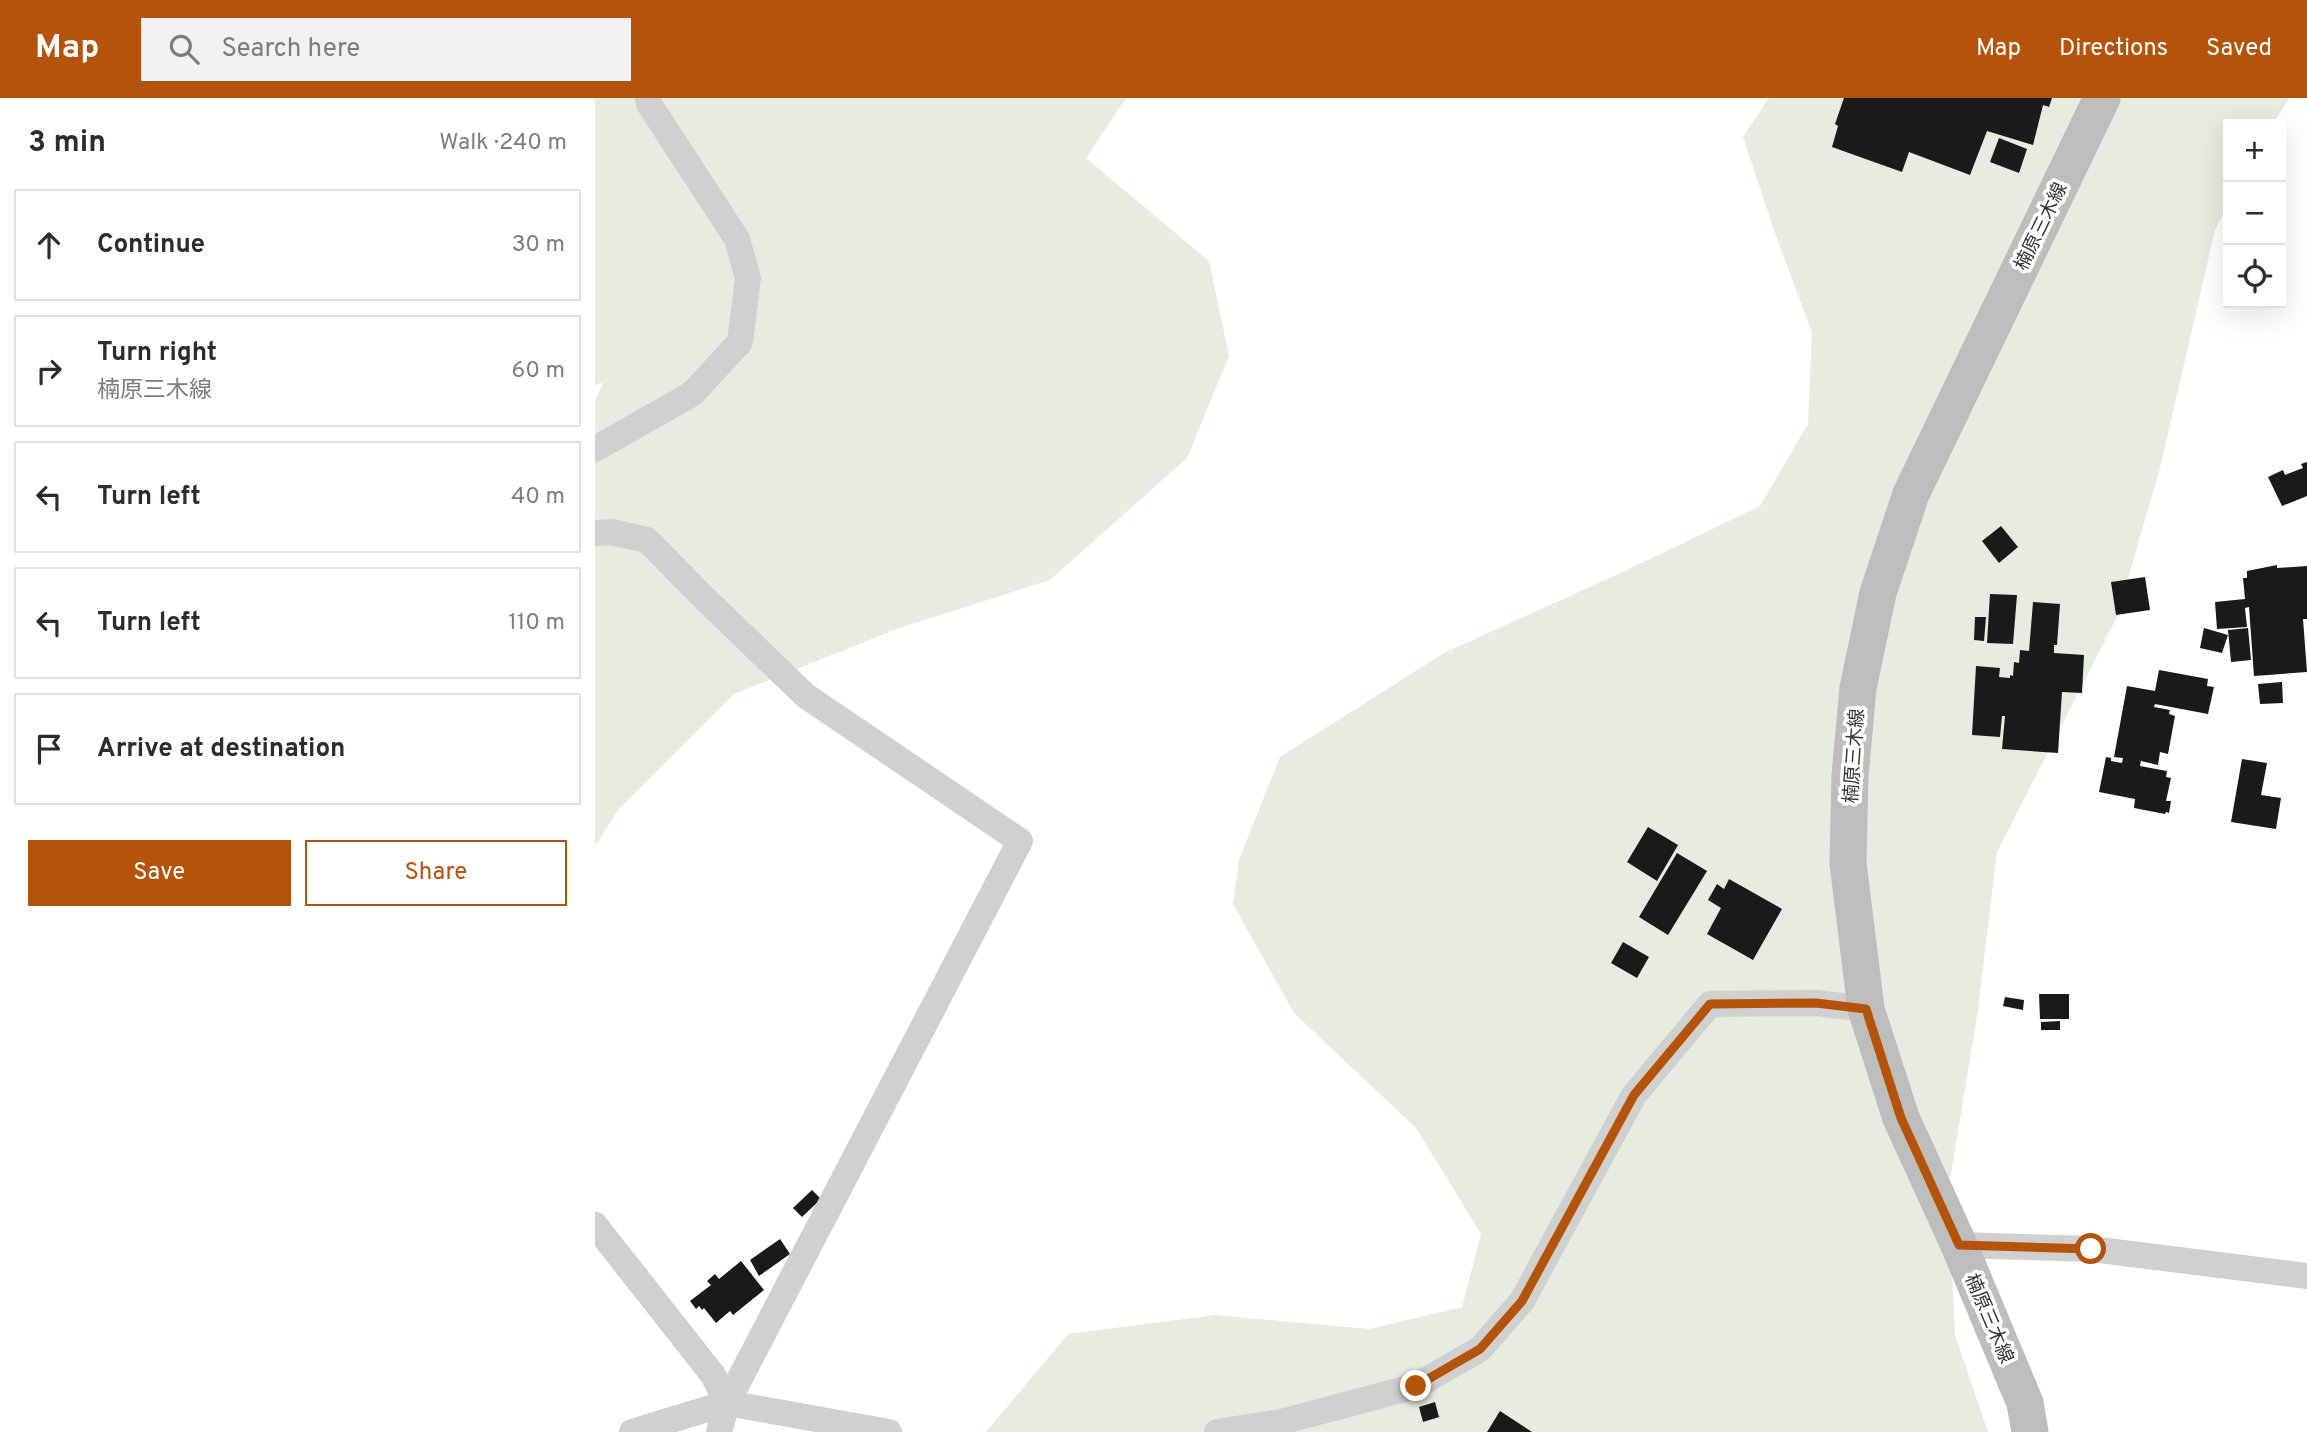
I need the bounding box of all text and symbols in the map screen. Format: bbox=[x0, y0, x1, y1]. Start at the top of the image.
search box bbox=[141, 18, 631, 81]
text: Map bbox=[35, 28, 99, 70]
icon: search bbox=[165, 30, 203, 68]
text: Search here bbox=[221, 33, 360, 66]
text: Map bbox=[1976, 34, 2021, 64]
text: Directions bbox=[2059, 34, 2168, 64]
text: Saved bbox=[2206, 34, 2272, 64]
map controls bbox=[2223, 119, 2286, 308]
button: + bbox=[2223, 119, 2286, 182]
text: 3 min bbox=[28, 125, 106, 162]
text: Walk · 240 m bbox=[439, 129, 567, 158]
street label: 楠原三木線 bbox=[2010, 179, 2073, 275]
button: − bbox=[2223, 182, 2286, 245]
icon: ahead bbox=[30, 226, 68, 264]
text: Continue bbox=[97, 229, 205, 262]
text: 30 m bbox=[512, 231, 565, 260]
button: locate bbox=[2223, 245, 2286, 308]
text: Turn right bbox=[97, 337, 217, 370]
icon: right bbox=[30, 352, 68, 390]
text: 60 m bbox=[512, 357, 565, 386]
text: 楠原三木線 bbox=[97, 377, 212, 406]
icon: left bbox=[30, 478, 68, 516]
text: Turn left bbox=[97, 481, 201, 514]
text: 40 m bbox=[511, 483, 565, 512]
icon: left bbox=[30, 604, 68, 642]
text: Turn left bbox=[97, 607, 201, 640]
text: 110 m bbox=[508, 609, 565, 638]
street label: 楠原三木線 bbox=[1840, 708, 1870, 804]
icon: arrive bbox=[30, 730, 68, 768]
text: Arrive at destination bbox=[97, 733, 345, 766]
button: Save bbox=[28, 840, 291, 906]
button: Share bbox=[305, 840, 567, 906]
route start bbox=[2075, 1233, 2106, 1264]
street label: 楠原三木線 bbox=[1959, 1270, 2018, 1367]
route end bbox=[1400, 1370, 1431, 1401]

